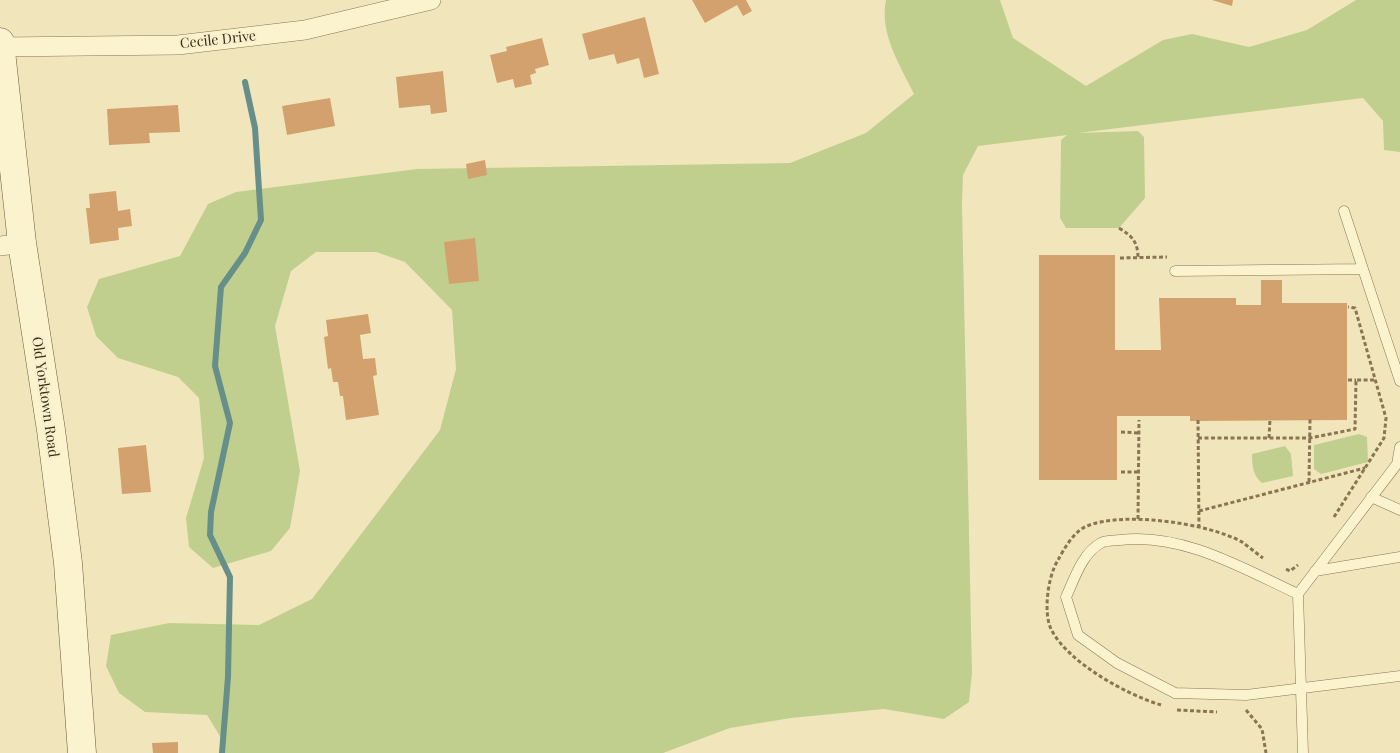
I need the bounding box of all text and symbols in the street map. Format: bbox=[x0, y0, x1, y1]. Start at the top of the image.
street label: Cecile Drive bbox=[179, 28, 257, 52]
street label: Old Yorktown Road bbox=[28, 336, 62, 458]

